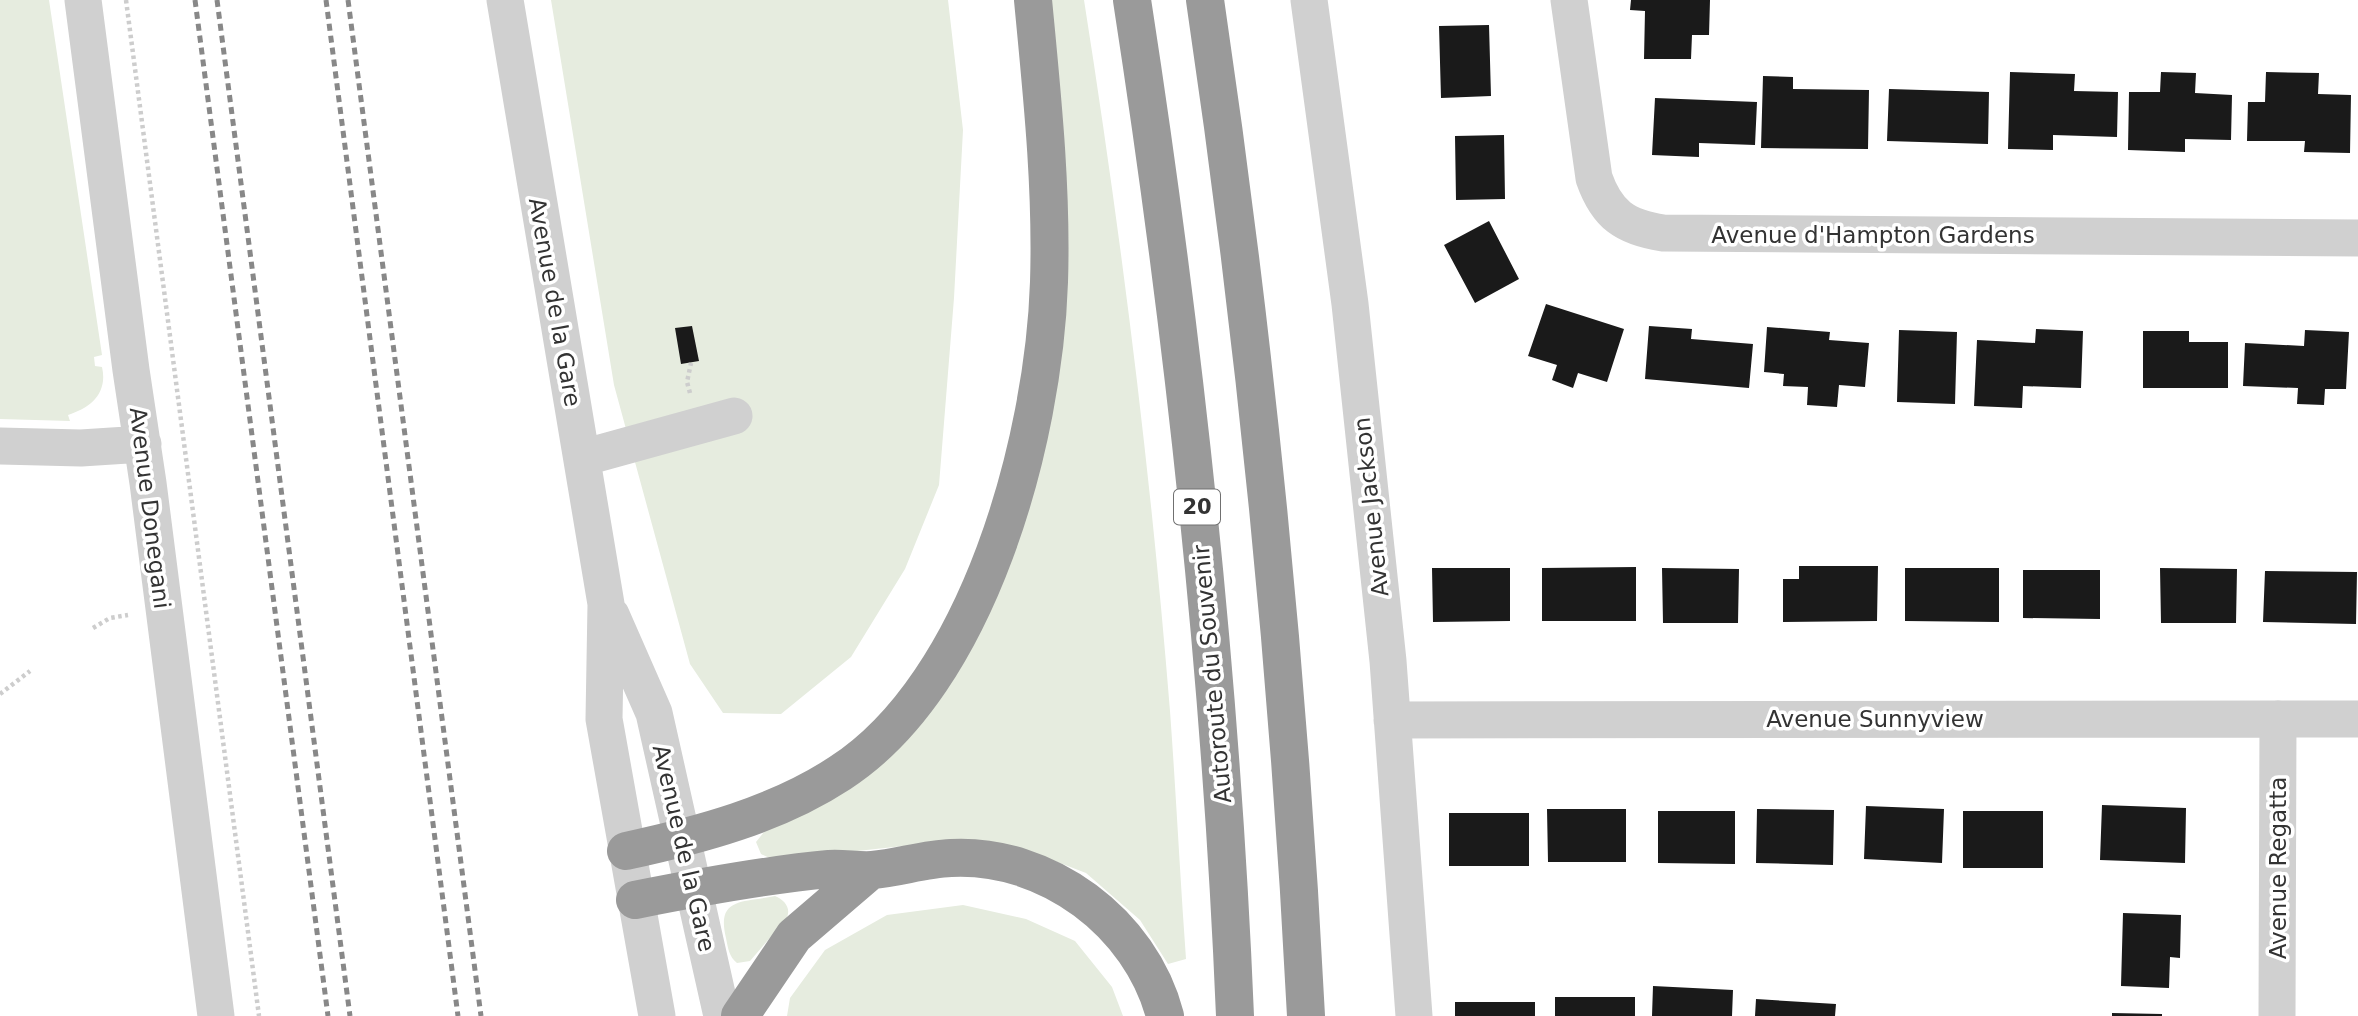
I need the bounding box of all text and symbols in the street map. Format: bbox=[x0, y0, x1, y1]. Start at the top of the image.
street label: Avenue de la Gare bbox=[524, 196, 586, 408]
street label: Avenue d'Hampton Gardens bbox=[1711, 222, 2035, 248]
street label: Avenue Donegani bbox=[125, 406, 175, 610]
street label: Avenue Jackson bbox=[1349, 416, 1393, 598]
road number: 20 bbox=[1174, 490, 1220, 524]
street label: Autoroute du Souvenir bbox=[1188, 543, 1236, 804]
street label: Avenue Sunnyview bbox=[1766, 706, 1984, 732]
street label: Avenue de la Gare bbox=[648, 742, 720, 954]
street label: Avenue Regatta bbox=[2265, 777, 2291, 959]

